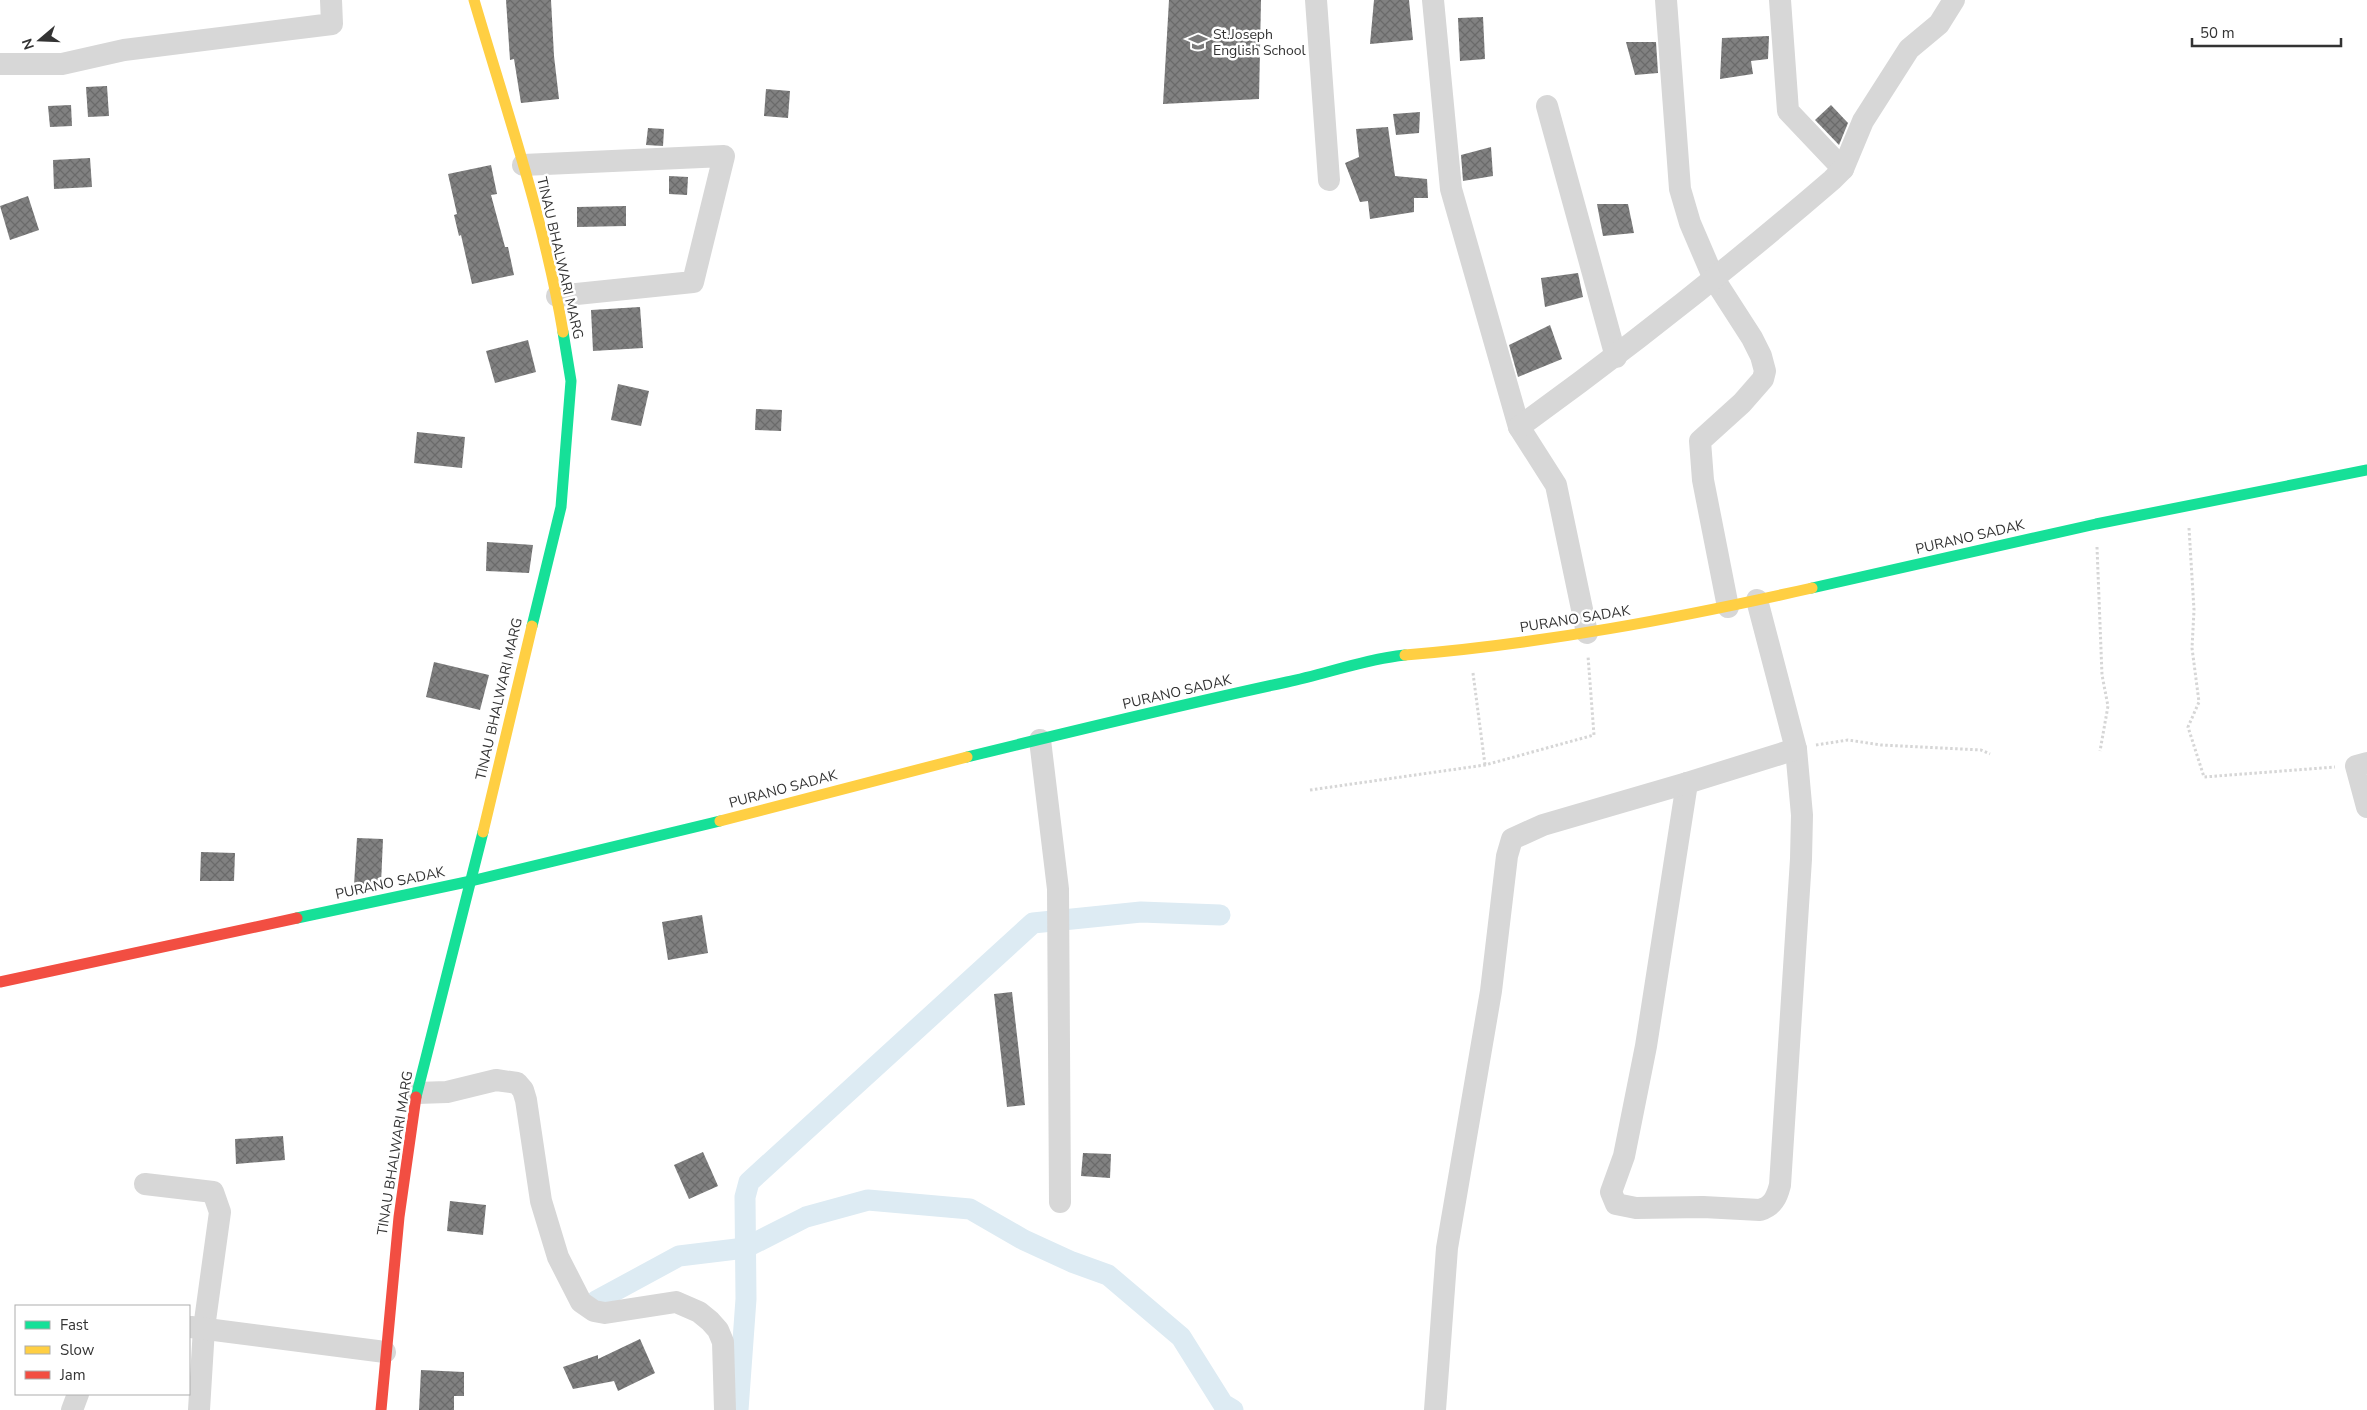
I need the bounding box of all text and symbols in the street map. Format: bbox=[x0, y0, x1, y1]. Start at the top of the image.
north arrow bbox=[15, 15, 65, 65]
scale bar bbox=[2192, 15, 2341, 47]
text: 50 m bbox=[2200, 23, 2235, 43]
place label: St.Joseph English School bbox=[1213, 25, 1307, 60]
school or university icon: St.Joseph English School bbox=[1187, 31, 1209, 53]
text: N bbox=[17, 36, 39, 52]
street label: TINAU BHALWARI MARG bbox=[532, 175, 588, 341]
street label: PURANO SADAK bbox=[1914, 515, 2027, 559]
street label: PURANO SADAK bbox=[1519, 601, 1632, 637]
street label: TINAU BHALWARI MARG bbox=[471, 616, 527, 782]
street label: PURANO SADAK bbox=[1121, 670, 1234, 714]
street label: PURANO SADAK bbox=[727, 765, 839, 813]
street label: PURANO SADAK bbox=[334, 862, 447, 904]
street label: TINAU BHALWARI MARG bbox=[373, 1070, 417, 1236]
legend bbox=[15, 1305, 190, 1395]
text: Fast bbox=[60, 1315, 89, 1335]
text: Slow bbox=[60, 1340, 95, 1360]
text: Jam bbox=[59, 1365, 86, 1385]

